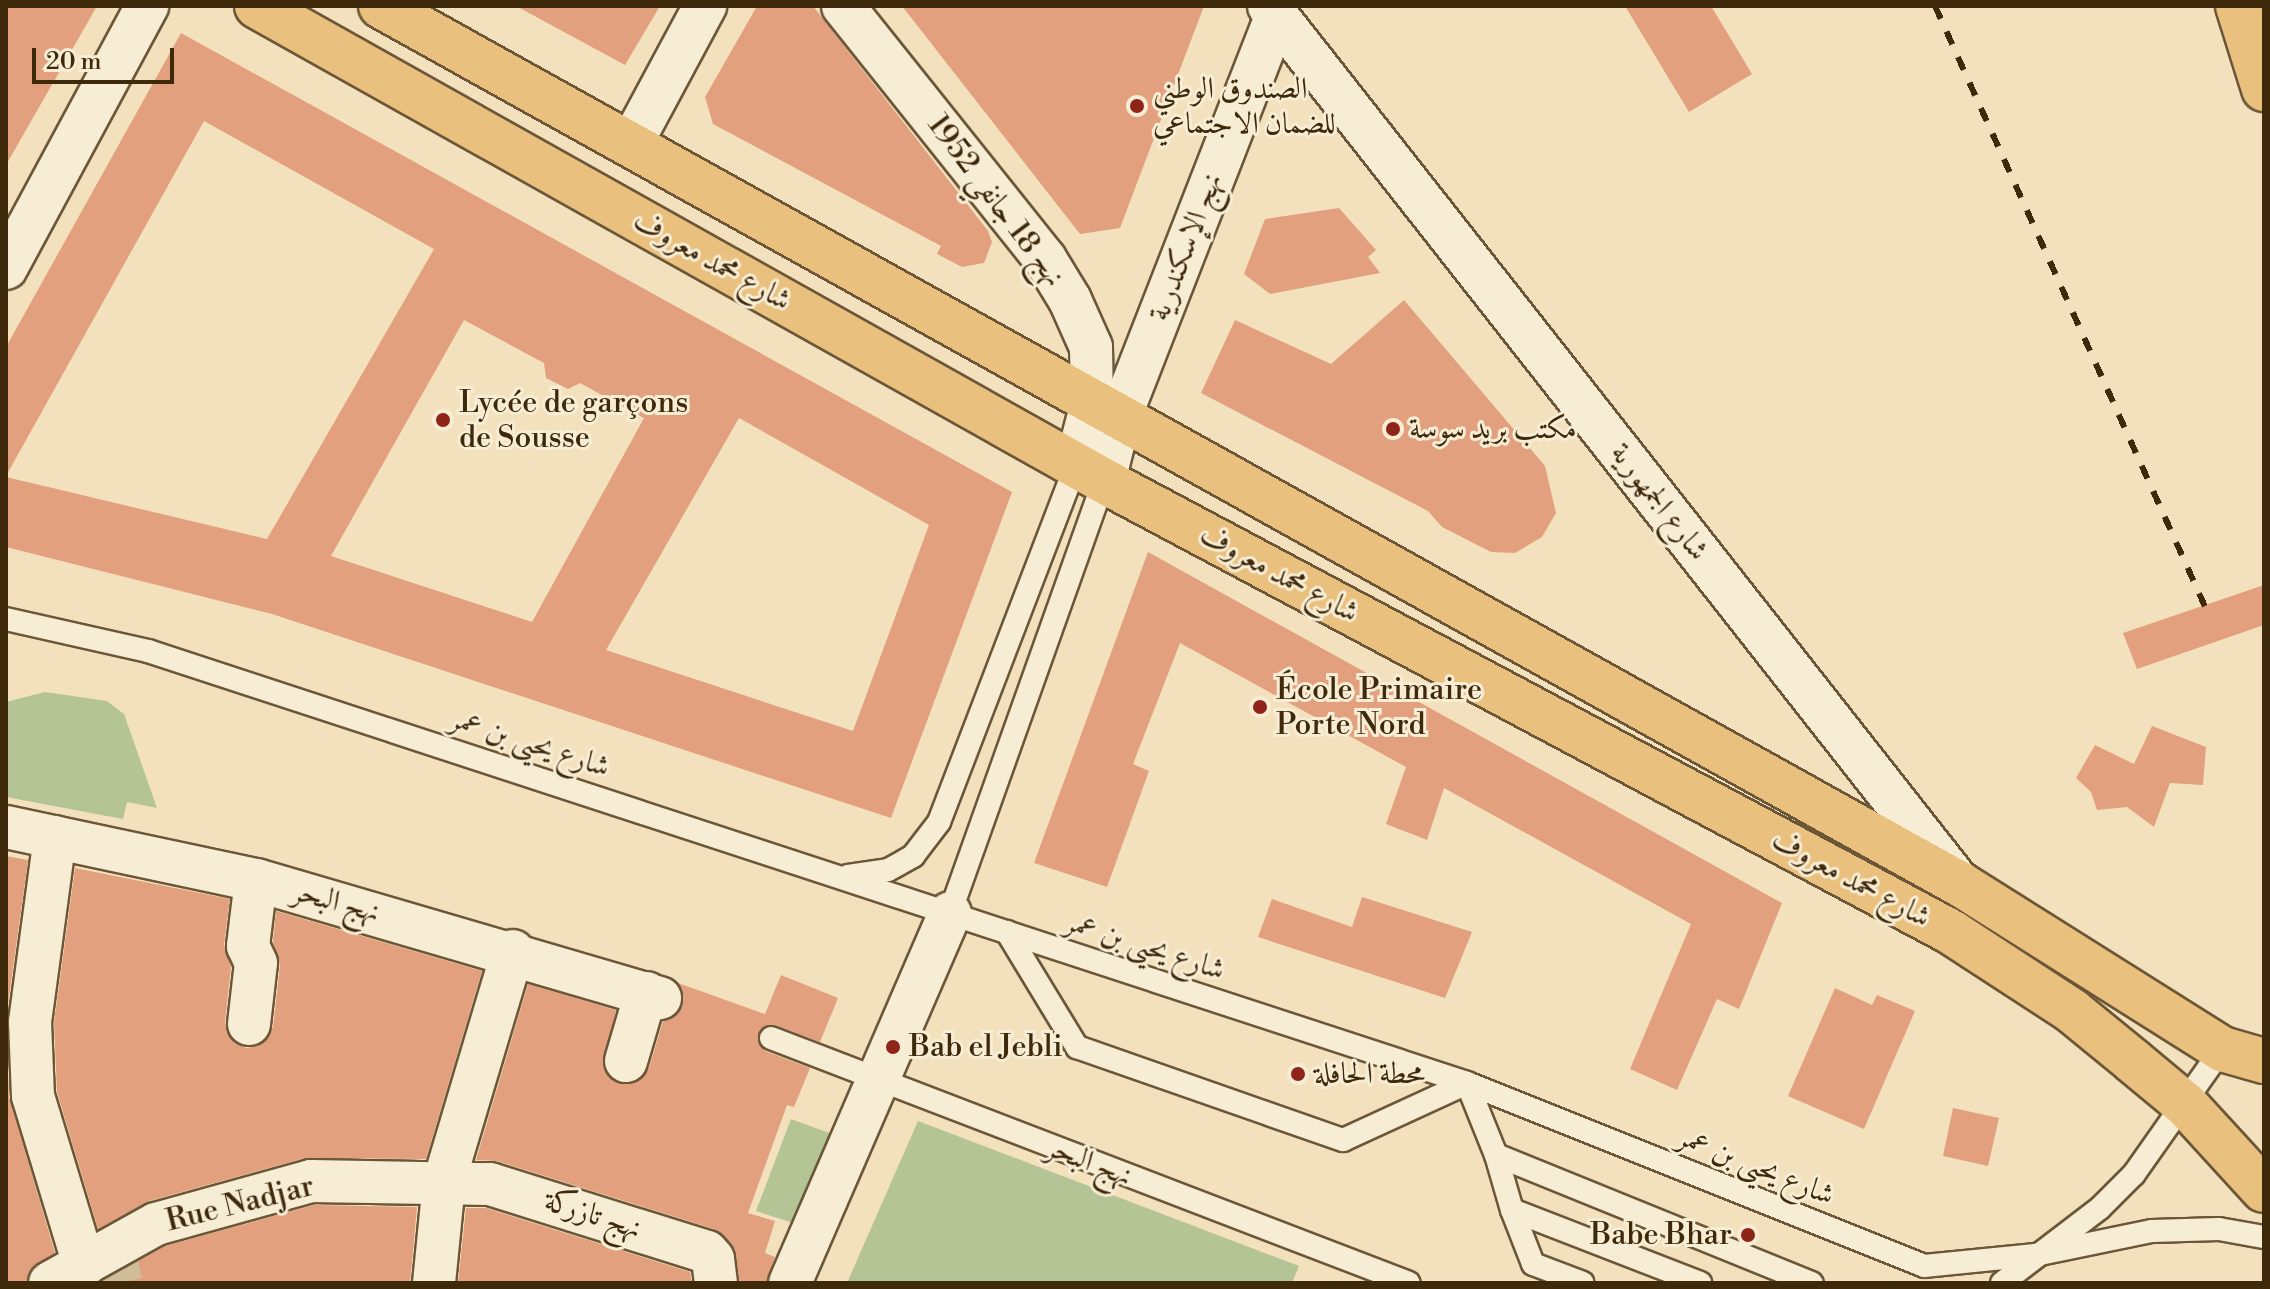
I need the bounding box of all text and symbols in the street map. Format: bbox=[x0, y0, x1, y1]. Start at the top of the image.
scale bar bbox=[36, 32, 178, 82]
text: 20 m bbox=[46, 47, 102, 77]
place label: الصندوق الوطني للضمان الاجتماعي bbox=[1153, 71, 1336, 142]
marker: الصندوق الوطني للضمان الاجتماعي bbox=[1128, 97, 1146, 115]
street label: نهج 18 جانفي 1952 bbox=[920, 108, 1072, 294]
street label: نهج الإسكندرية bbox=[1141, 168, 1231, 326]
street label: شارع محمد معروف bbox=[627, 203, 797, 319]
place label: Lycée de garçons de Sousse bbox=[459, 385, 688, 456]
marker: Lycée de garçons de Sousse bbox=[434, 411, 452, 429]
place label: مكتب بريد سوسة bbox=[1409, 411, 1577, 447]
marker: مكتب بريد سوسة bbox=[1384, 420, 1402, 438]
street label: شارع الجمهورية bbox=[1602, 436, 1716, 568]
street label: شارع محمد معروف bbox=[1193, 517, 1365, 631]
place label: École Primaire Porte Nord bbox=[1276, 672, 1482, 742]
marker: École Primaire Porte Nord bbox=[1251, 698, 1269, 716]
street label: شارع يحيى بن عمر bbox=[446, 700, 614, 786]
street label: شارع محمد معروف bbox=[1765, 822, 1937, 936]
street label: نهج البحر bbox=[288, 873, 384, 931]
street label: شارع يحيى بن عمر bbox=[1061, 903, 1229, 989]
place label: Bab el Jebli bbox=[909, 1029, 1063, 1065]
marker: Bab el Jebli bbox=[884, 1038, 902, 1056]
place label: محطة الحافلة bbox=[1314, 1056, 1425, 1092]
marker: محطة الحافلة bbox=[1289, 1065, 1307, 1083]
street label: شارع يحيى بن عمر bbox=[1672, 1118, 1840, 1214]
street label: نهج البحر bbox=[1041, 1129, 1137, 1195]
street label: Rue Nadjar bbox=[162, 1168, 318, 1240]
street label: نهج تازركة bbox=[540, 1183, 646, 1247]
place label: Babe Bhar bbox=[1590, 1217, 1732, 1253]
marker: Babe Bhar bbox=[1739, 1226, 1757, 1244]

